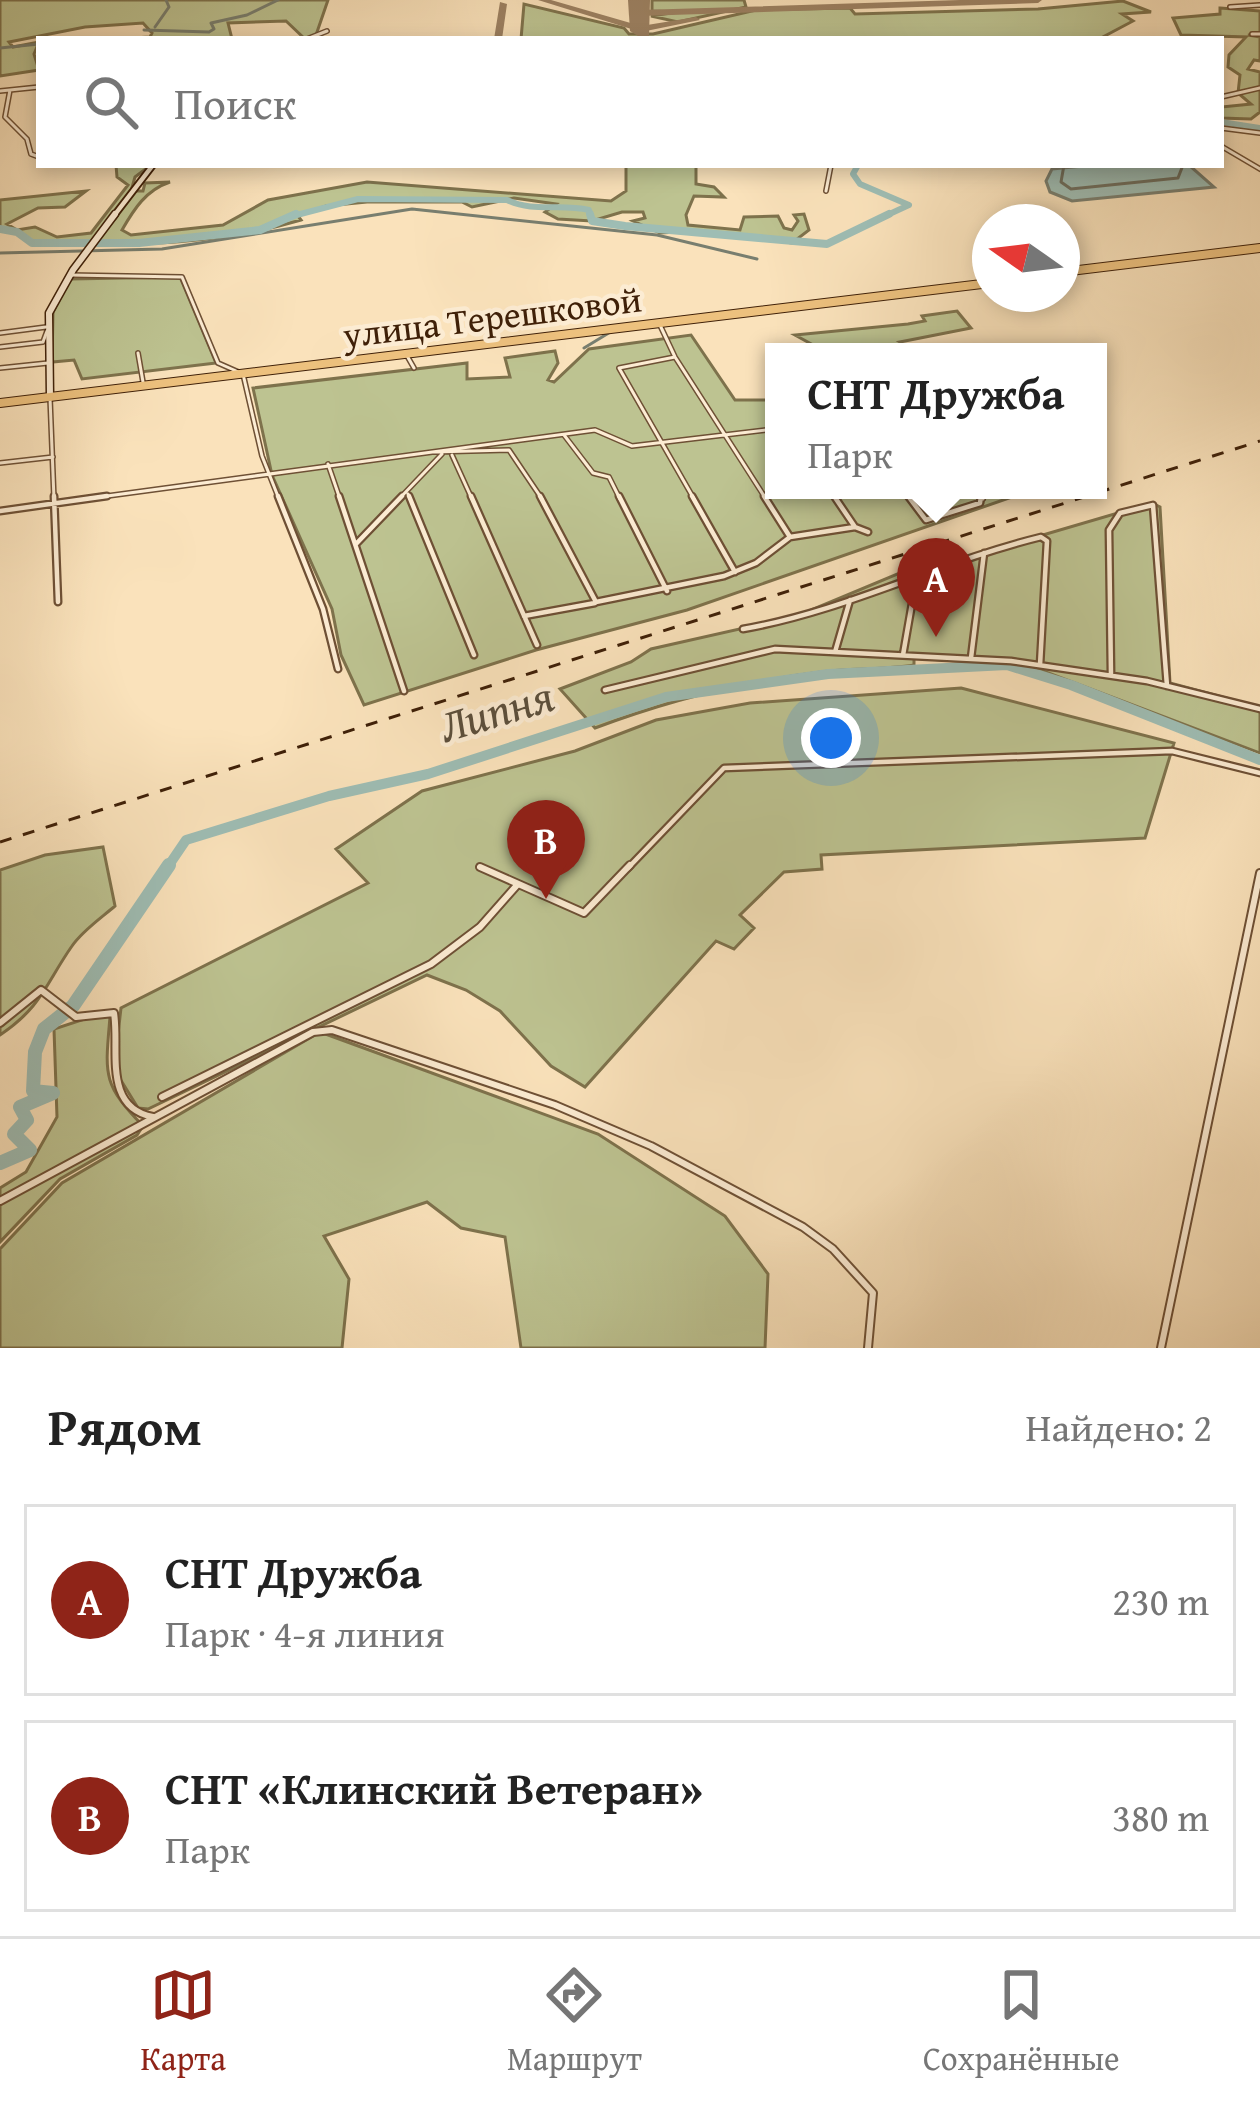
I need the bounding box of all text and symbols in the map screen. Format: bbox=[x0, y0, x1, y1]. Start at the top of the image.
search box bbox=[36, 36, 1224, 168]
icon: search bbox=[78, 69, 144, 135]
text: Поиск bbox=[174, 70, 296, 135]
north arrow bbox=[972, 204, 1080, 312]
street label: улица Терешковой bbox=[339, 271, 644, 361]
popup bbox=[765, 343, 1107, 499]
text: СНТ Дружба bbox=[807, 360, 1065, 425]
text: Парк bbox=[807, 425, 893, 482]
pin: A bbox=[897, 538, 975, 637]
water label: Липня bbox=[431, 662, 561, 758]
your location bbox=[801, 708, 861, 768]
pin: B bbox=[507, 800, 585, 899]
text: Рядом bbox=[48, 1389, 202, 1464]
text: Найдено: 2 bbox=[1025, 1398, 1212, 1455]
text: СНТ Дружба bbox=[165, 1539, 422, 1604]
text: A bbox=[78, 1572, 102, 1629]
text: 230 m bbox=[1112, 1572, 1209, 1629]
text: Парк · 4-я линия bbox=[165, 1604, 445, 1661]
text: СНТ «Клинский Ветеран» bbox=[165, 1755, 703, 1820]
text: B bbox=[78, 1788, 102, 1845]
text: 380 m bbox=[1112, 1788, 1209, 1845]
text: Парк bbox=[165, 1820, 250, 1877]
tab: Карта bbox=[141, 1962, 226, 2082]
tab: Маршрут bbox=[507, 1962, 642, 2082]
tab: Сохранённые bbox=[923, 1962, 1120, 2082]

